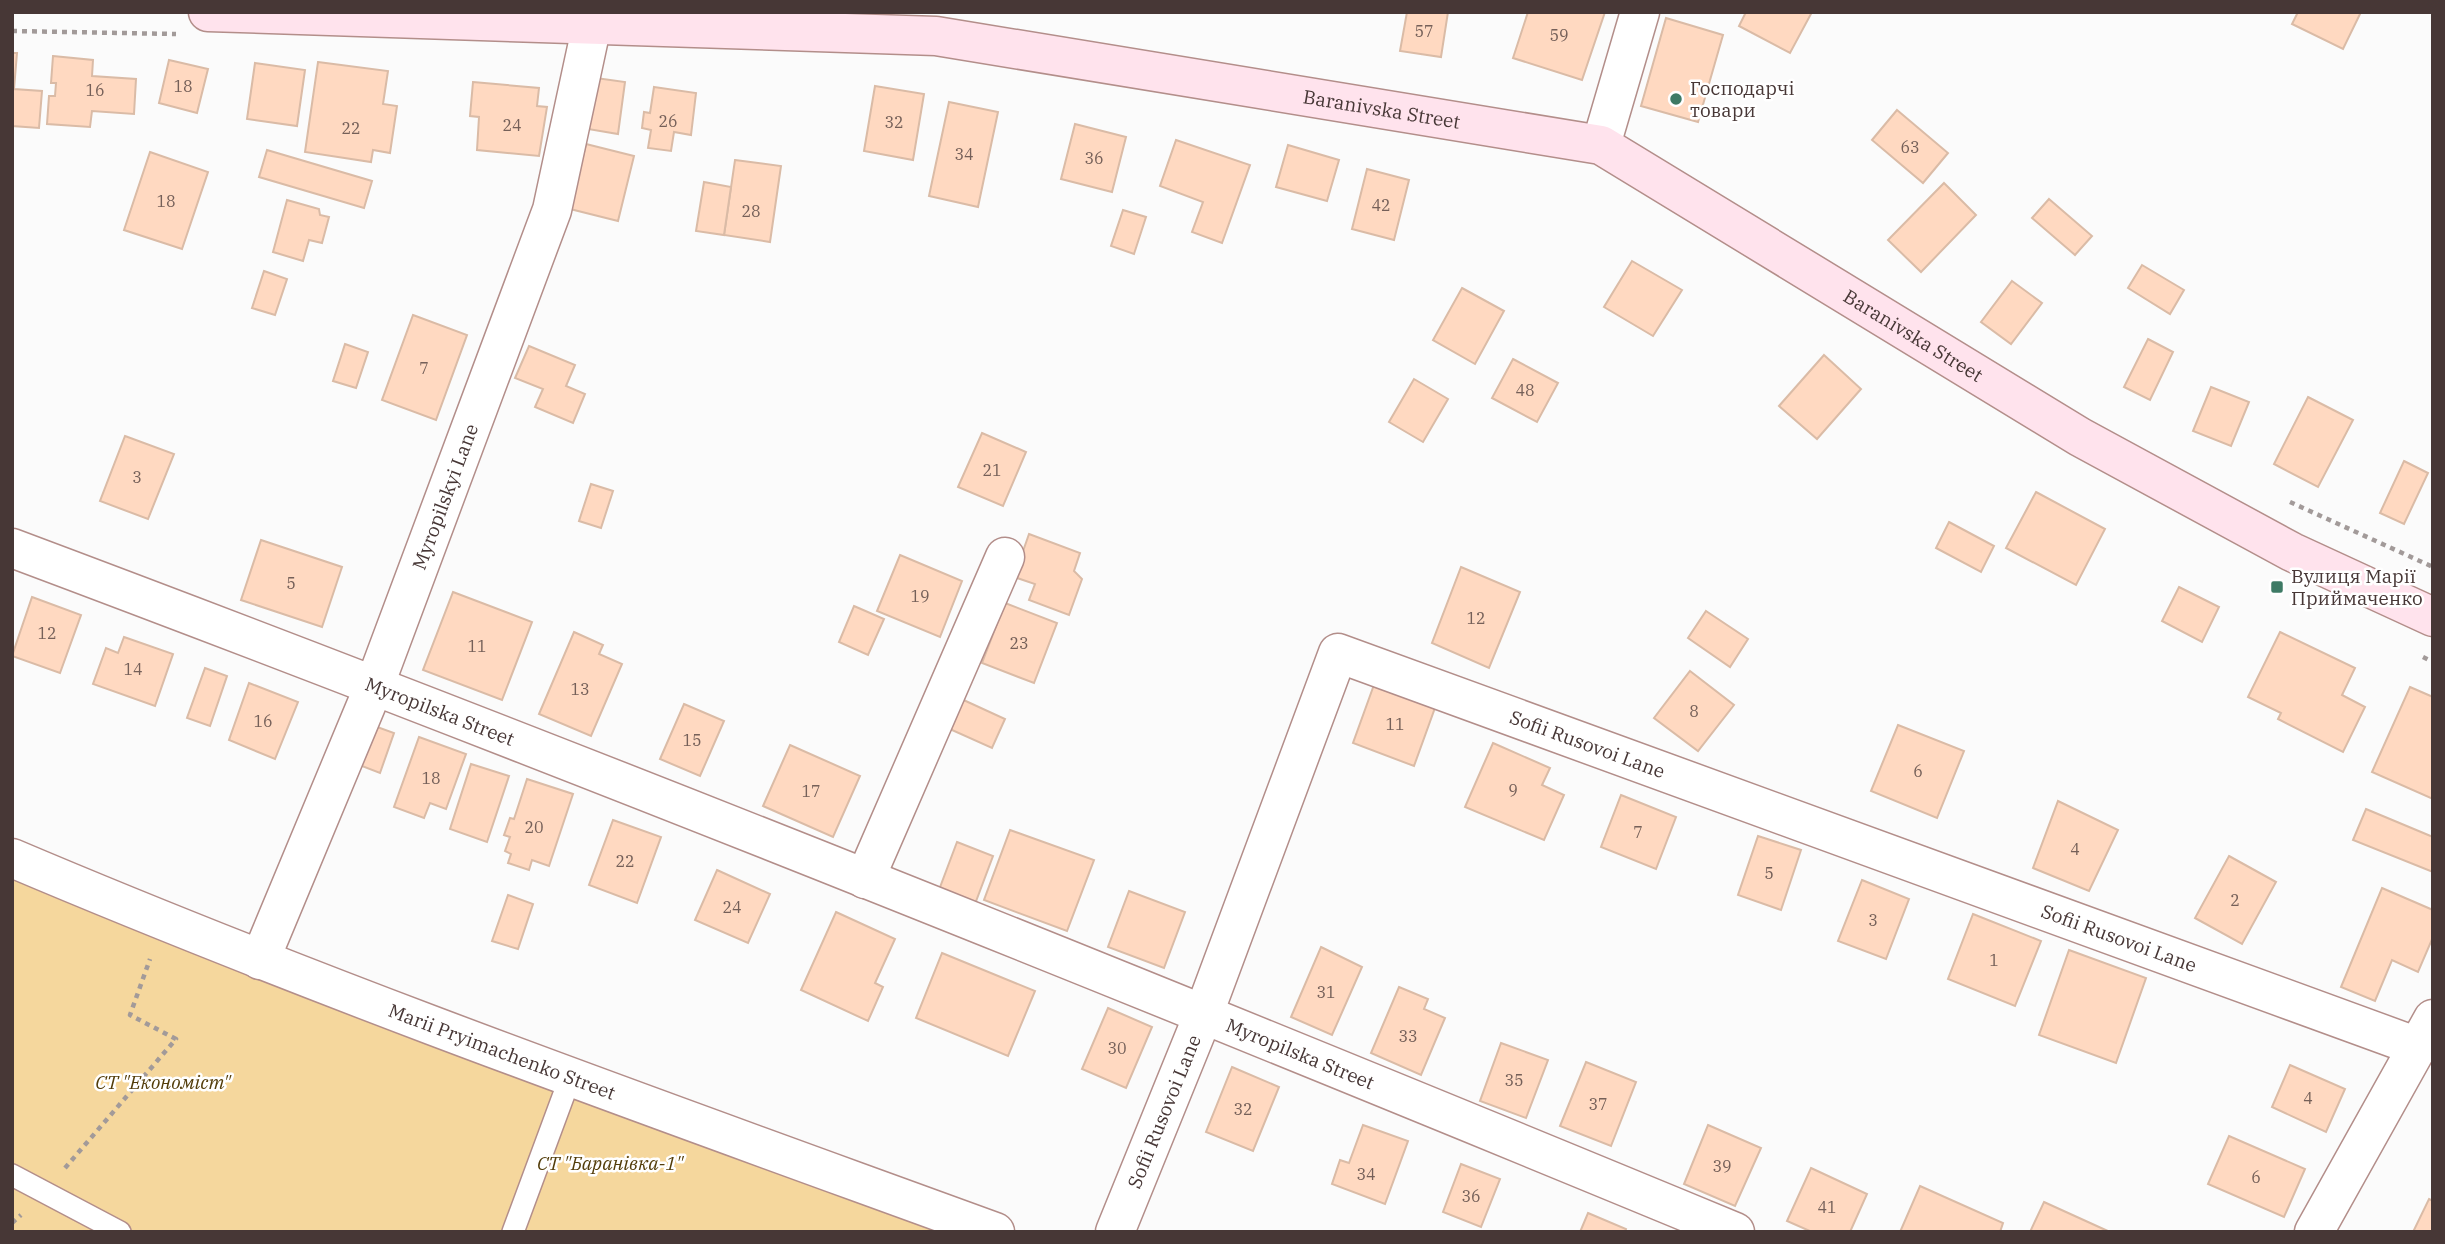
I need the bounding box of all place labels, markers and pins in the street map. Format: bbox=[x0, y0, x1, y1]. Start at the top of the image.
place label: Господарчі товари bbox=[1690, 76, 1795, 122]
marker: Господарчі товари bbox=[1668, 91, 1684, 107]
place label: Вулиця Марії Приймаченко bbox=[2291, 564, 2423, 610]
marker: Вулиця Марії Приймаченко bbox=[2269, 579, 2285, 595]

